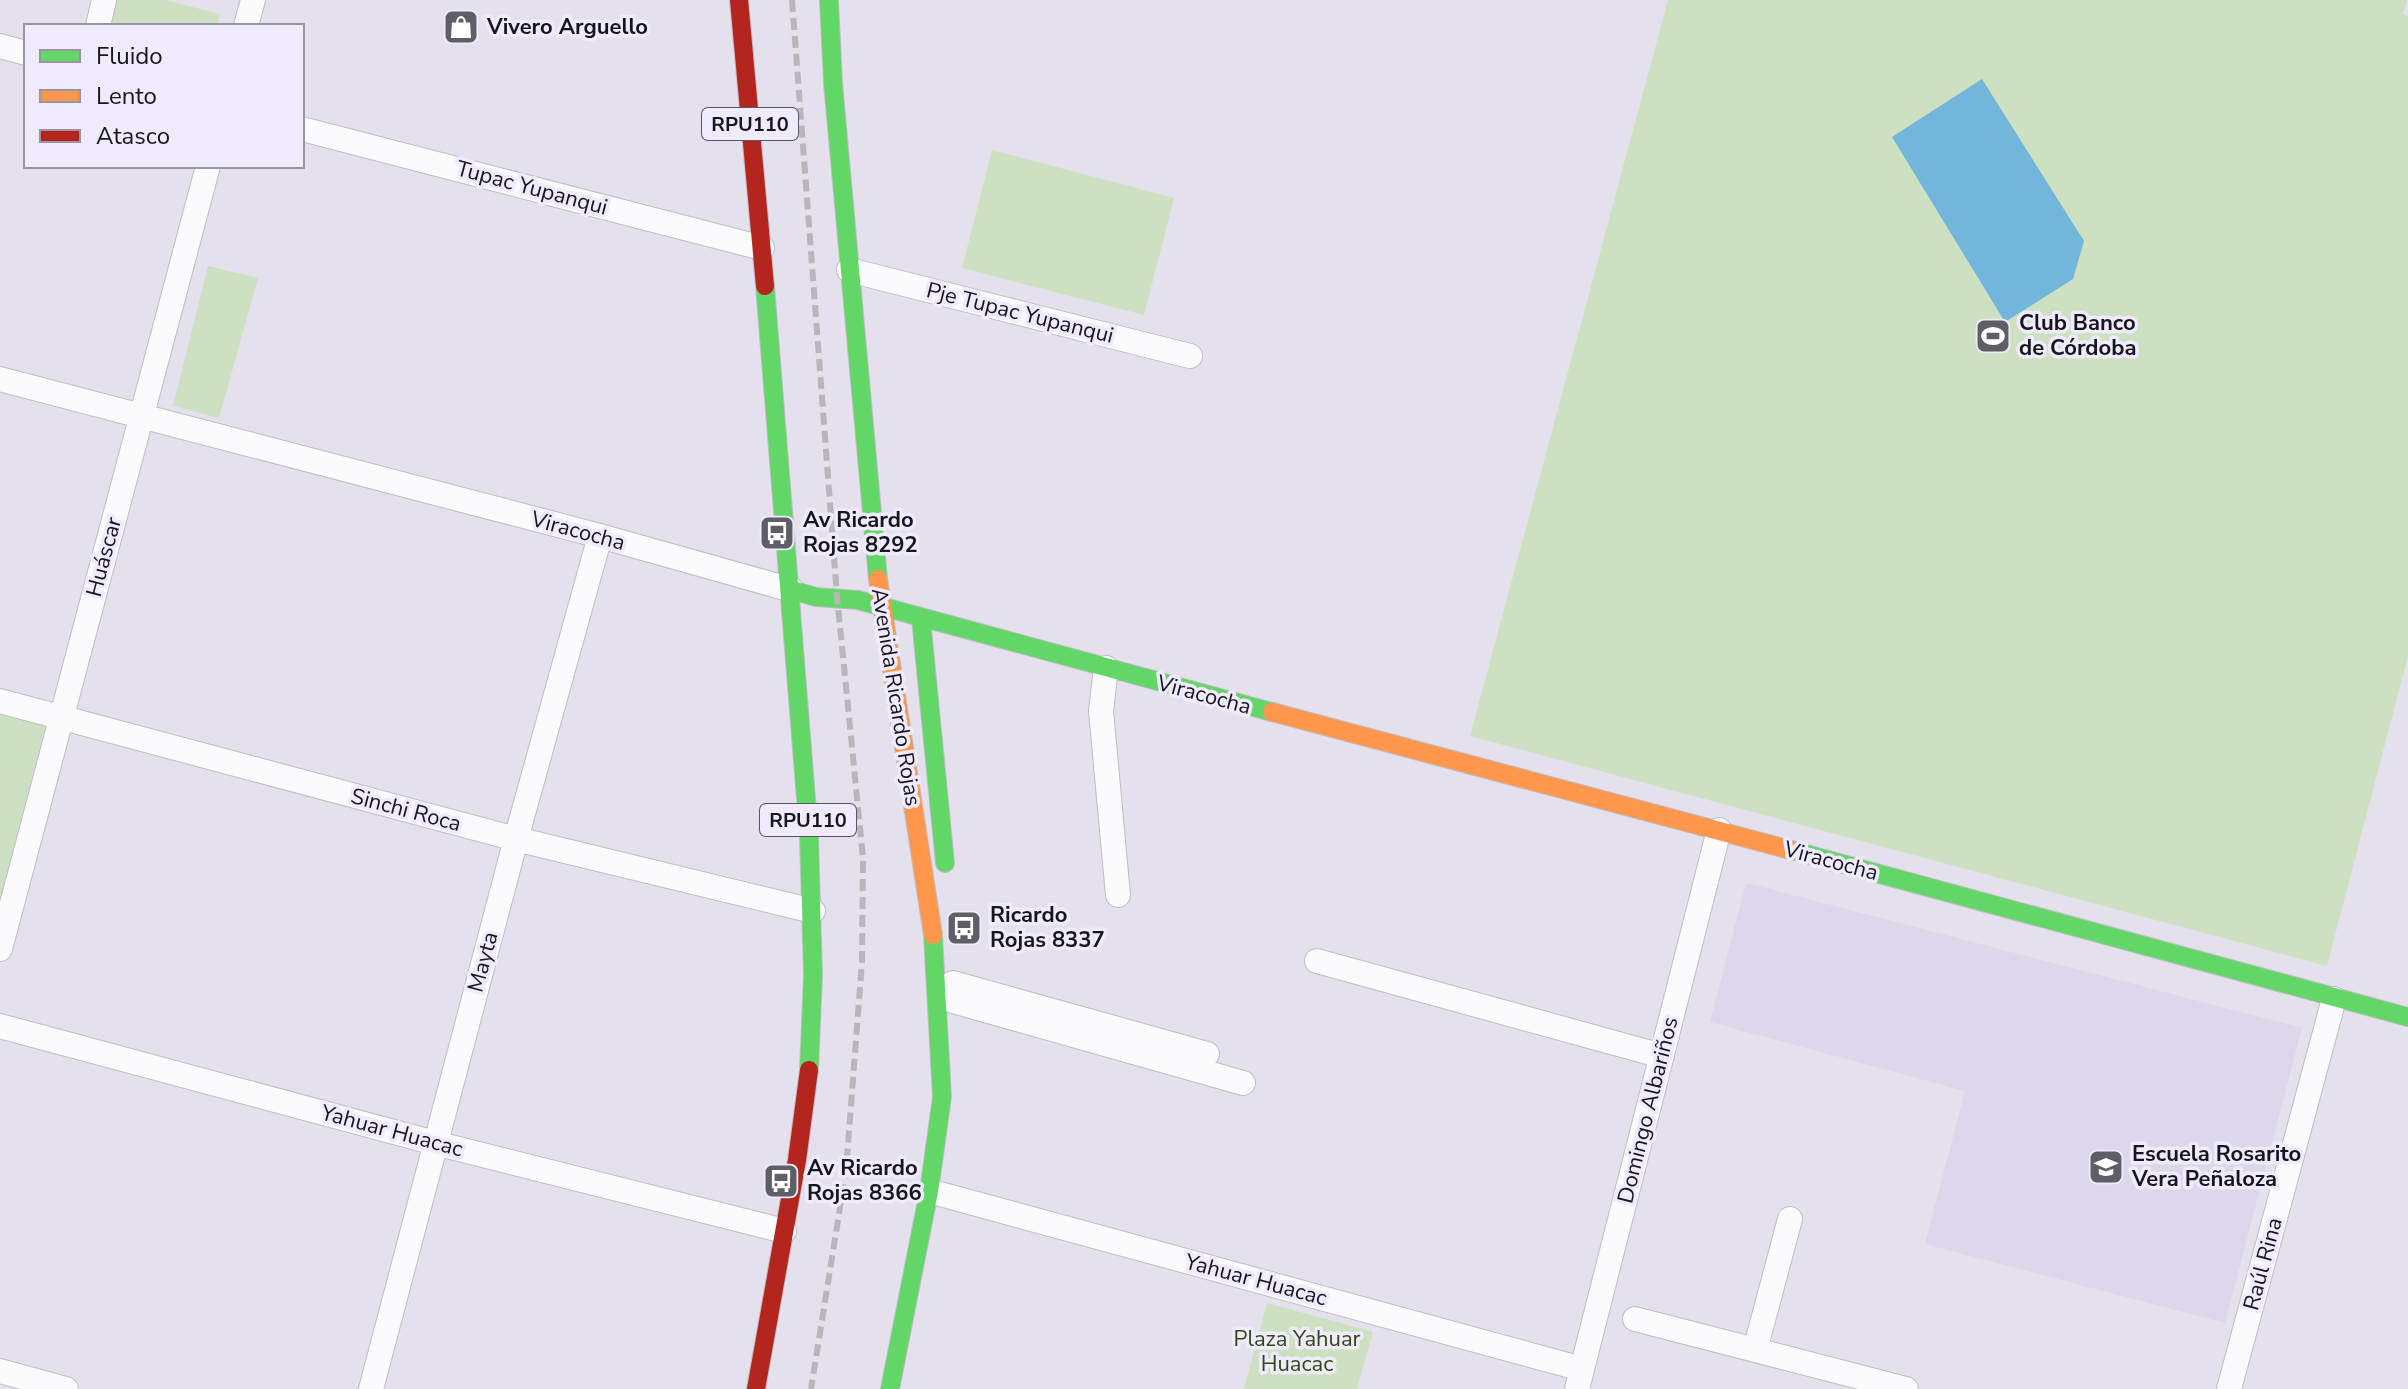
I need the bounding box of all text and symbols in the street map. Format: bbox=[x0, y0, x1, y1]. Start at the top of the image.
shop icon: Vivero Arguello bbox=[442, 8, 480, 46]
place label: Vivero Arguello bbox=[486, 12, 648, 42]
legend bbox=[24, 24, 304, 168]
text: Fluido bbox=[96, 40, 163, 72]
text: Lento bbox=[96, 80, 157, 112]
road number: RPU110 bbox=[702, 108, 798, 140]
text: Atasco bbox=[96, 120, 170, 152]
street label: Tupac Yupanqui bbox=[453, 153, 611, 223]
street label: Pje Tupac Yupanqui bbox=[923, 275, 1117, 351]
place label: Club Banco de Córdoba bbox=[2019, 308, 2136, 363]
sports icon: Club Banco de Córdoba bbox=[1974, 317, 2012, 355]
street label: Viracocha bbox=[527, 504, 628, 558]
place label: Av Ricardo Rojas 8292 bbox=[803, 505, 918, 560]
street label: Huáscar bbox=[79, 514, 129, 600]
bus stop icon: Av Ricardo Rojas 8292 bbox=[758, 514, 796, 552]
street label: Avenida Ricardo Rojas bbox=[864, 586, 928, 808]
street label: Viracocha bbox=[1153, 668, 1254, 722]
street label: Sinchi Roca bbox=[348, 781, 464, 839]
road number: RPU110 bbox=[760, 804, 856, 836]
street label: Viracocha bbox=[1780, 834, 1881, 888]
place label: Ricardo Rojas 8337 bbox=[990, 900, 1105, 955]
bus stop icon: Ricardo Rojas 8337 bbox=[945, 909, 983, 947]
street label: Mayta bbox=[461, 929, 505, 995]
street label: Domingo Albariños bbox=[1610, 1014, 1686, 1206]
street label: Yahuar Huacac bbox=[317, 1097, 466, 1164]
place label: Escuela Rosarito Vera Peñaloza bbox=[2131, 1139, 2301, 1194]
school or university icon: Escuela Rosarito Vera Peñaloza bbox=[2087, 1148, 2125, 1186]
place label: Av Ricardo Rojas 8366 bbox=[807, 1153, 922, 1208]
bus stop icon: Av Ricardo Rojas 8366 bbox=[762, 1162, 800, 1200]
street label: Raúl Rina bbox=[2236, 1214, 2290, 1314]
street label: Yahuar Huacac bbox=[1181, 1246, 1330, 1313]
park label: Plaza Yahuar Huacac bbox=[1234, 1324, 1361, 1379]

